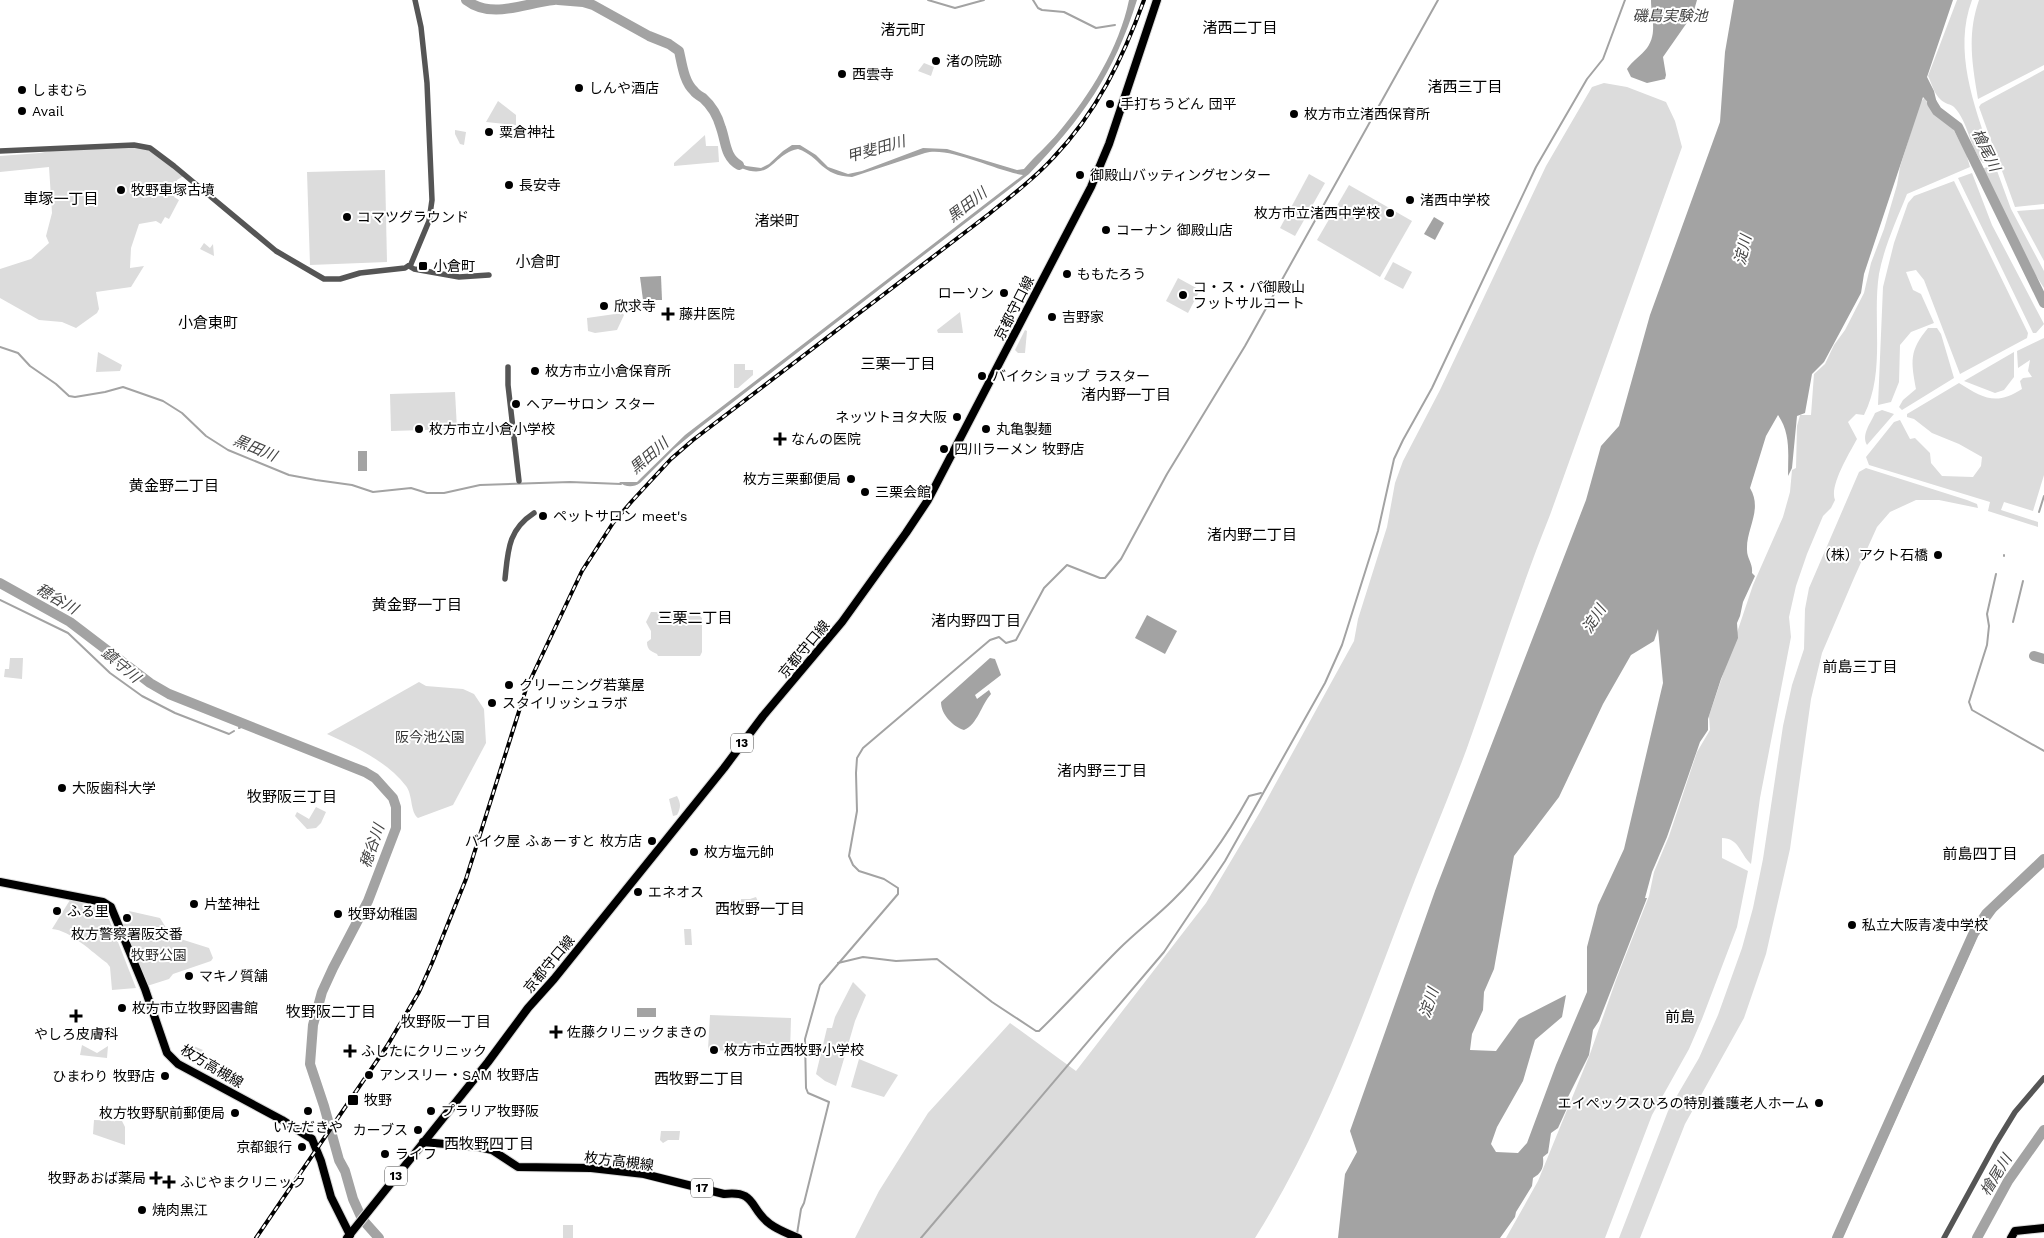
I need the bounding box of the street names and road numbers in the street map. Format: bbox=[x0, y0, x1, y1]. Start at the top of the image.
street label: 京都守口線 bbox=[991, 273, 1037, 343]
street label: 京都守口線 bbox=[775, 617, 833, 681]
road number: 13 bbox=[731, 734, 753, 752]
street label: 京都守口線 bbox=[520, 932, 578, 996]
street label: 枚方高槻線 bbox=[178, 1041, 246, 1091]
street label: 枚方高槻線 bbox=[583, 1149, 655, 1173]
road number: 13 bbox=[385, 1166, 407, 1186]
road number: 17 bbox=[691, 1178, 713, 1198]

